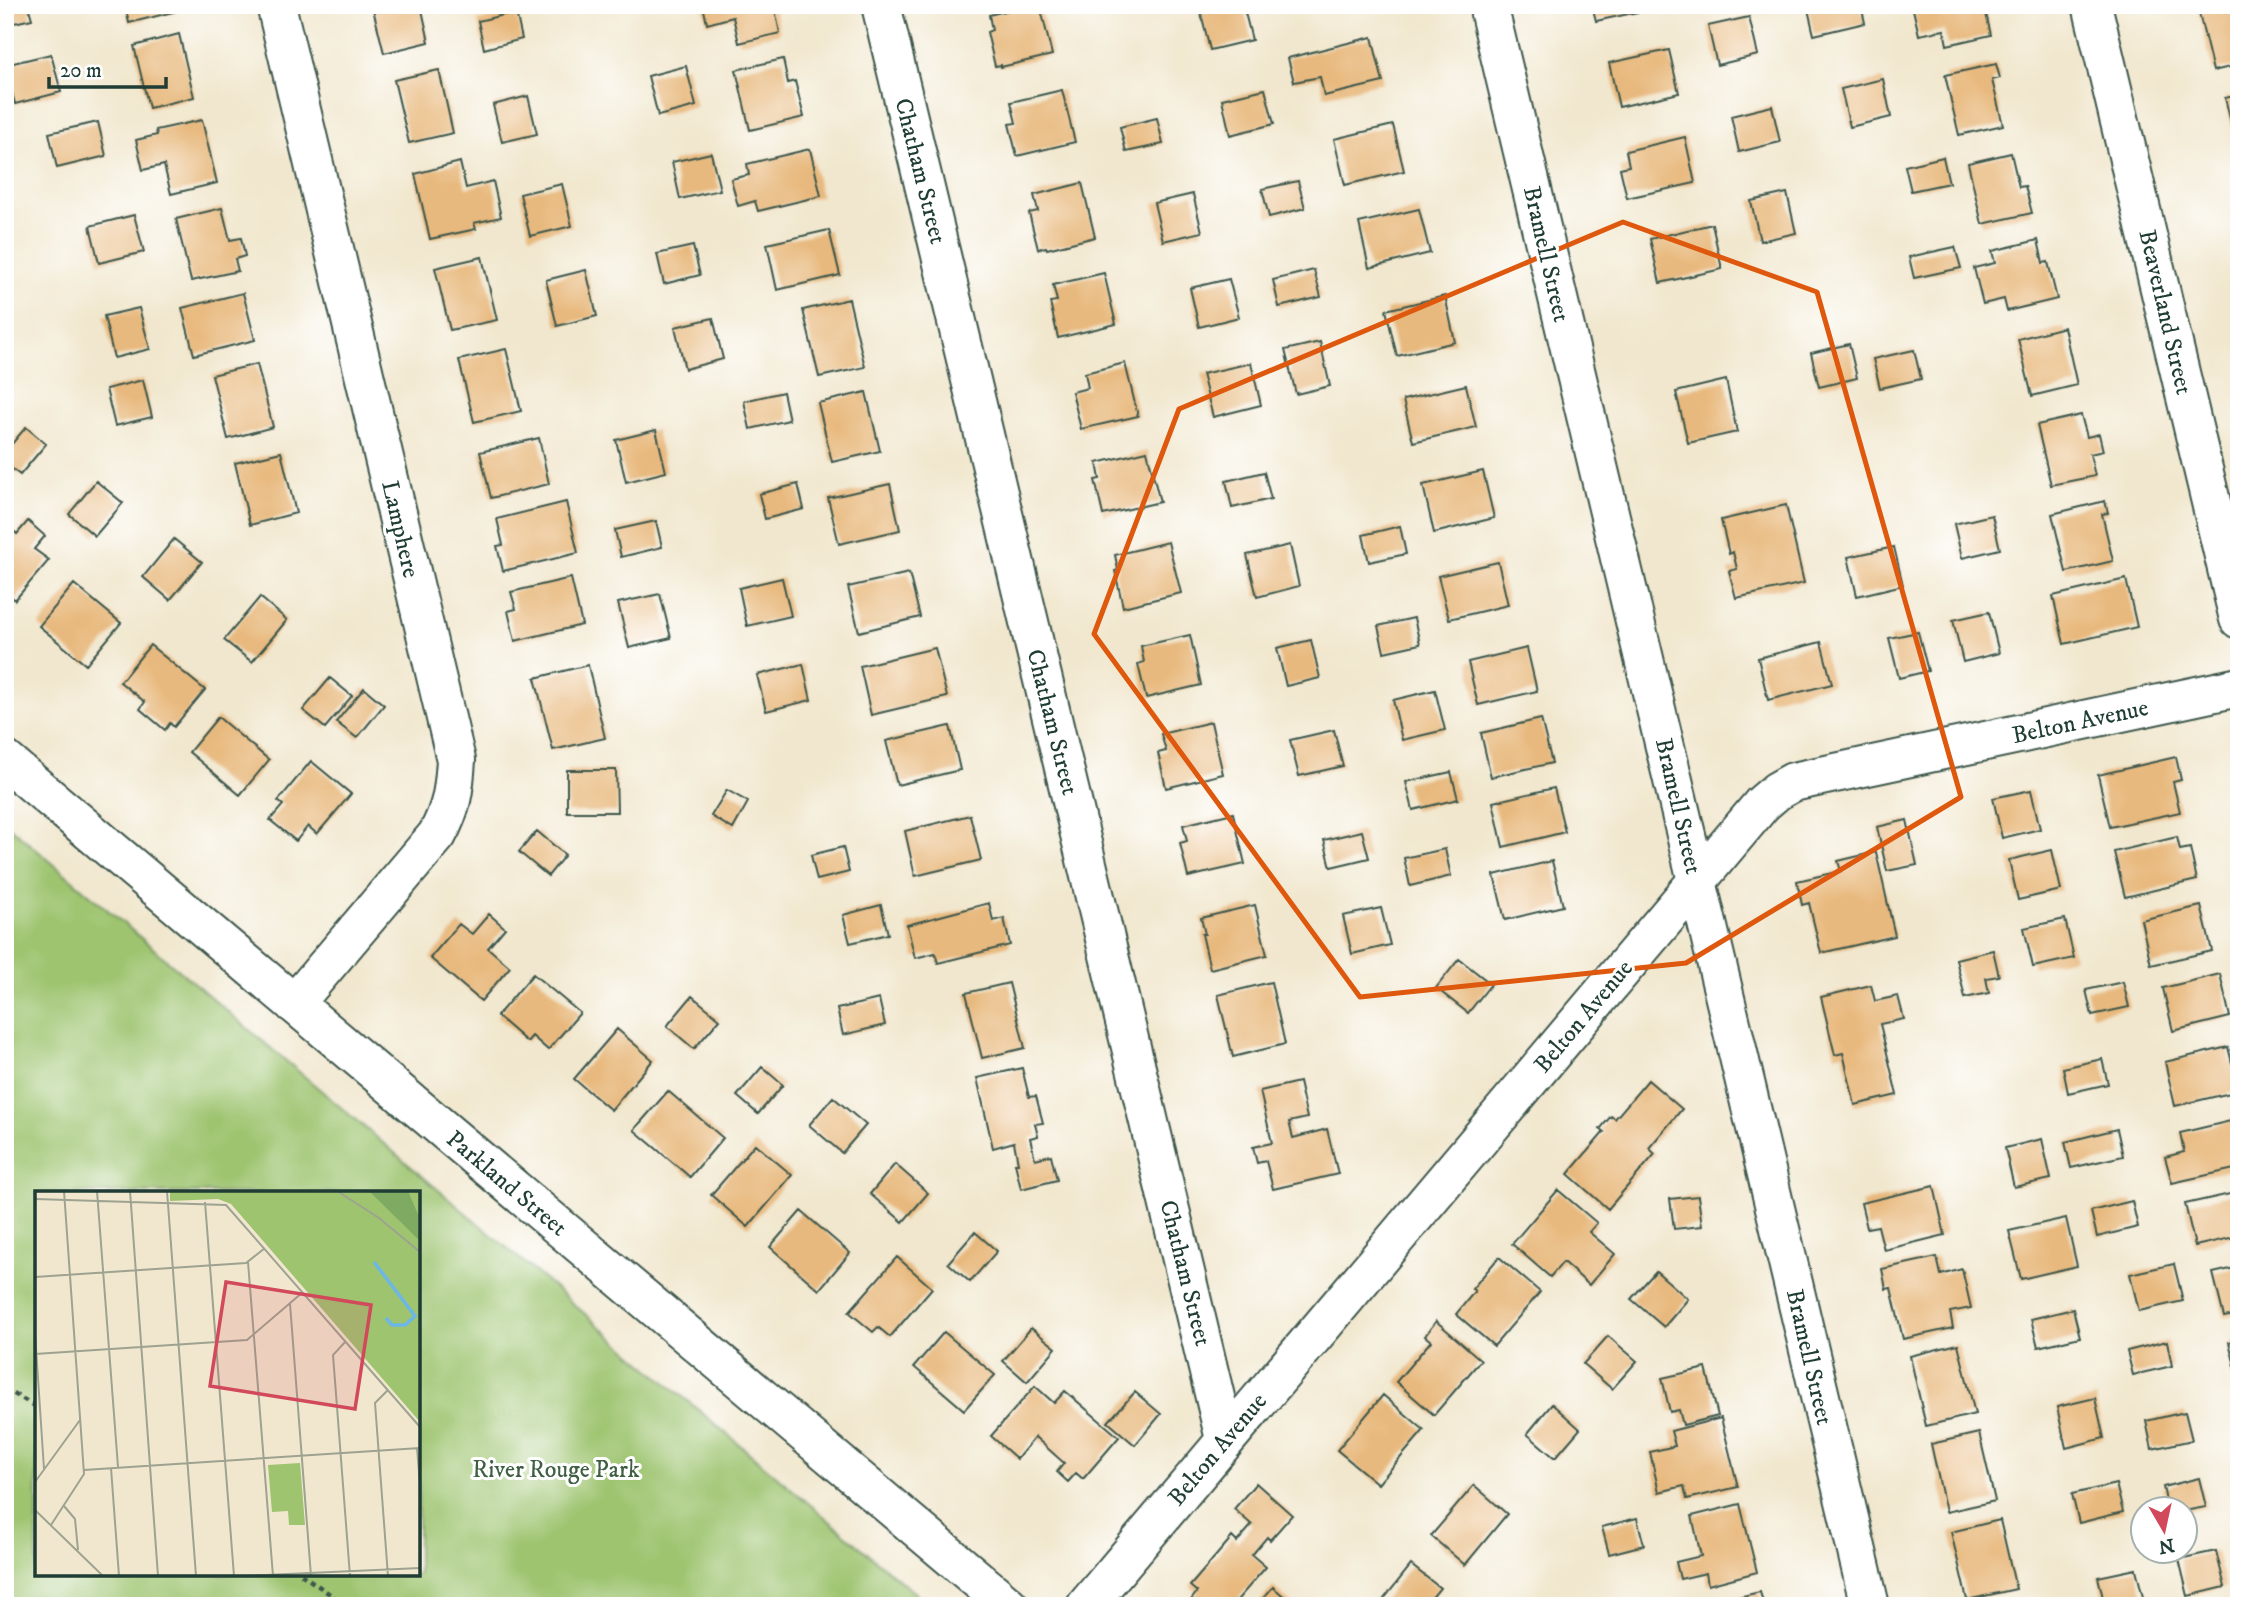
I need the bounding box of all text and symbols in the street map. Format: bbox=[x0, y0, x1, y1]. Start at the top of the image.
scale bar bbox=[49, 46, 166, 90]
text: 20 m bbox=[60, 58, 102, 84]
street label: Chatham Street bbox=[887, 95, 953, 248]
street label: Bramell Street bbox=[1516, 183, 1576, 325]
street label: Beaverland Street bbox=[2131, 227, 2199, 398]
street label: Lamphere bbox=[374, 478, 426, 581]
street label: Chatham Street bbox=[1019, 646, 1085, 799]
street label: Belton Avenue bbox=[2009, 693, 2151, 751]
street label: Bramell Street bbox=[1648, 735, 1708, 877]
street label: Belton Avenue bbox=[1528, 954, 1640, 1079]
street label: Parkland Street bbox=[440, 1125, 573, 1243]
inset map bbox=[35, 1191, 420, 1576]
street label: Chatham Street bbox=[1152, 1197, 1218, 1350]
street label: Bramell Street bbox=[1779, 1286, 1839, 1428]
street label: Belton Avenue bbox=[1162, 1387, 1274, 1512]
park label: River Rouge Park bbox=[472, 1455, 640, 1485]
north arrow bbox=[2128, 1496, 2198, 1566]
text: N bbox=[2157, 1533, 2176, 1558]

